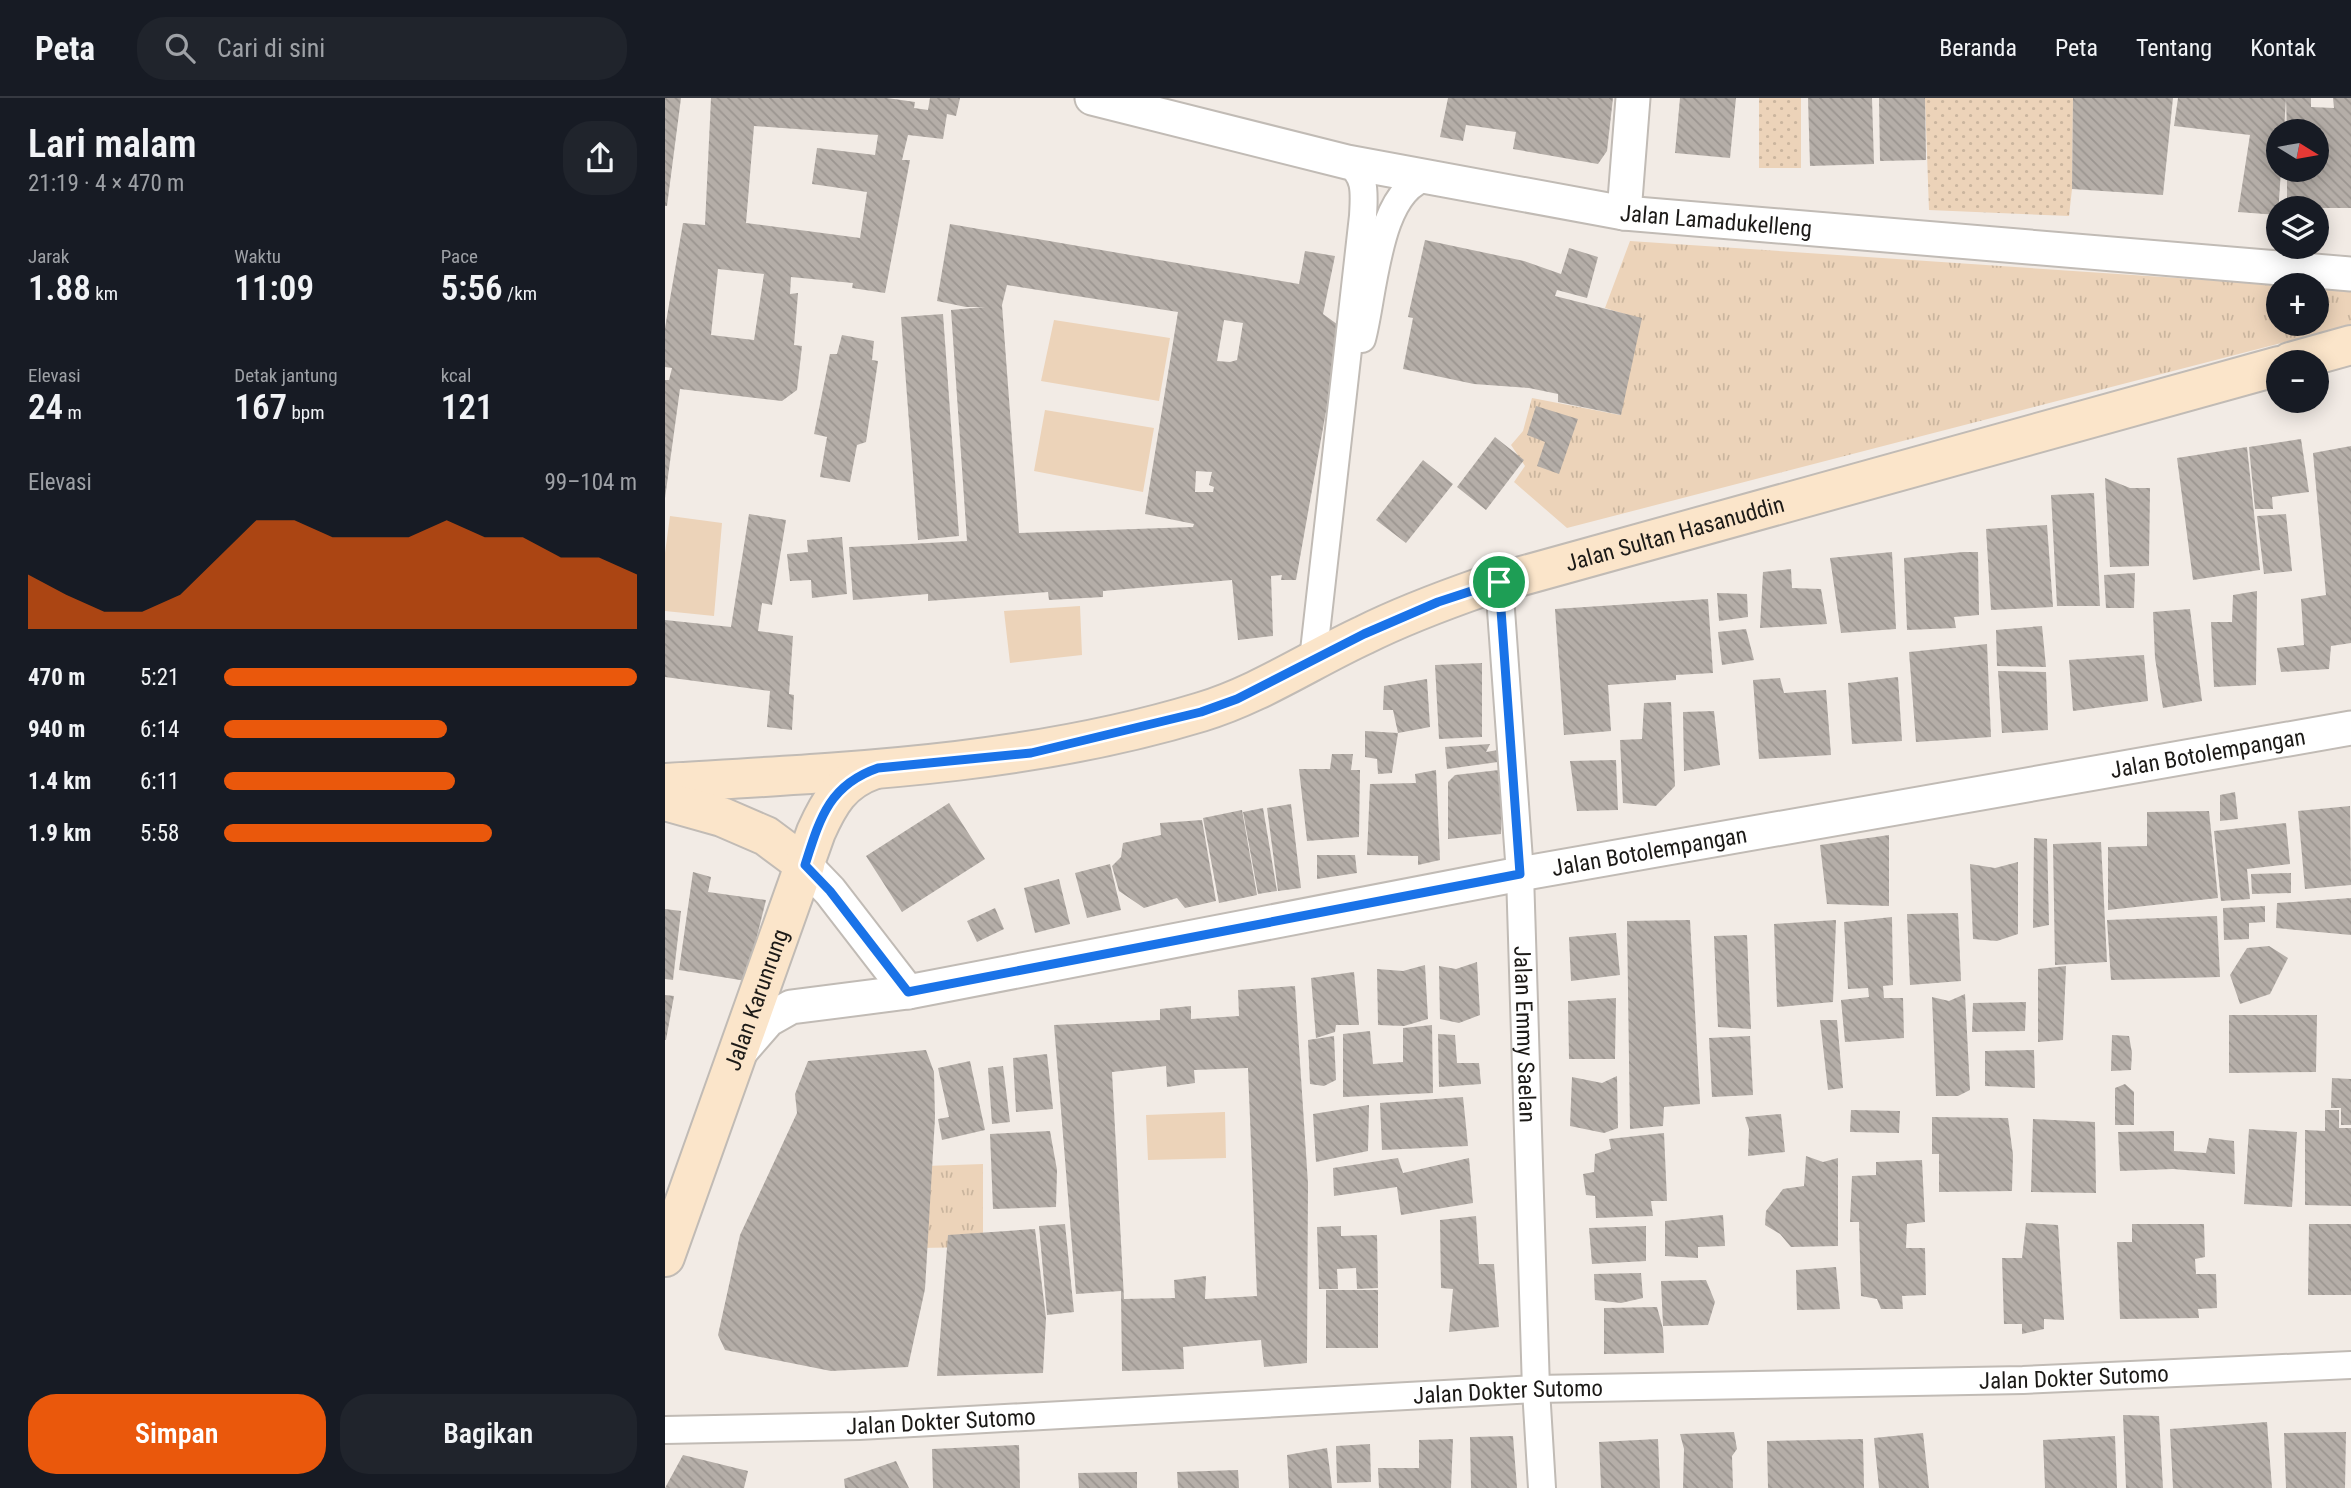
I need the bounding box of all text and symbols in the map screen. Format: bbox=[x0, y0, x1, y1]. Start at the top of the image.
search box bbox=[137, 17, 627, 80]
text: Peta bbox=[35, 29, 95, 68]
icon: search bbox=[161, 29, 199, 67]
text: Cari di sini bbox=[217, 33, 325, 63]
text: Beranda bbox=[1939, 34, 2017, 62]
text: Peta bbox=[2055, 34, 2098, 62]
text: Tentang bbox=[2136, 34, 2212, 62]
text: Kontak bbox=[2250, 34, 2316, 62]
north arrow bbox=[2266, 119, 2329, 182]
map controls bbox=[2266, 119, 2329, 413]
button: share bbox=[563, 121, 637, 195]
text: Lari malam bbox=[28, 122, 197, 166]
text: 21:19 · 4 × 470 m bbox=[28, 170, 184, 197]
button: layers bbox=[2266, 196, 2329, 259]
street label: Jalan Lamadukelleng bbox=[1619, 200, 1813, 243]
text: Jarak bbox=[28, 245, 69, 268]
text: Waktu bbox=[234, 245, 281, 268]
text: Pace bbox=[441, 245, 478, 268]
text: 1.88 bbox=[28, 268, 91, 309]
text: 11:09 bbox=[234, 268, 314, 309]
text: 5:56 bbox=[441, 268, 503, 309]
button: + bbox=[2266, 273, 2329, 336]
text: km bbox=[91, 282, 118, 305]
text: /km bbox=[503, 282, 537, 305]
button: − bbox=[2266, 350, 2329, 413]
text: Elevasi bbox=[28, 364, 81, 387]
text: Detak jantung bbox=[234, 364, 338, 387]
text: kcal bbox=[441, 364, 471, 387]
text: 24 bbox=[28, 387, 63, 428]
text: 167 bbox=[234, 387, 287, 428]
text: 121 bbox=[441, 387, 493, 428]
text: m bbox=[63, 401, 82, 424]
text: bpm bbox=[287, 401, 325, 424]
text: Elevasi bbox=[28, 469, 92, 496]
text: 99–104 m bbox=[544, 469, 637, 496]
street label: Jalan Sultan Hasanuddin bbox=[1562, 491, 1787, 577]
pin bbox=[1469, 552, 1529, 612]
icon: arrive bbox=[1480, 563, 1518, 601]
text: 470 m bbox=[28, 664, 85, 691]
text: 5:21 bbox=[140, 664, 179, 691]
text: 940 m bbox=[28, 716, 85, 743]
text: 6:14 bbox=[140, 716, 179, 743]
street label: Jalan Botolempangan bbox=[2108, 723, 2307, 784]
text: 1.4 km bbox=[28, 768, 91, 795]
text: 6:11 bbox=[140, 768, 179, 795]
text: 1.9 km bbox=[28, 820, 91, 847]
text: 5:58 bbox=[140, 820, 179, 847]
street label: Jalan Botolempangan bbox=[1550, 821, 1749, 882]
street label: Jalan Karunrung bbox=[719, 925, 794, 1074]
street label: Jalan Emmy Saelan bbox=[1508, 945, 1541, 1123]
street label: Jalan Dokter Sutomo bbox=[1979, 1360, 2169, 1395]
street label: Jalan Dokter Sutomo bbox=[1412, 1375, 1603, 1410]
button: Simpan bbox=[28, 1394, 326, 1474]
button: Bagikan bbox=[340, 1394, 637, 1474]
street label: Jalan Dokter Sutomo bbox=[846, 1403, 1036, 1440]

